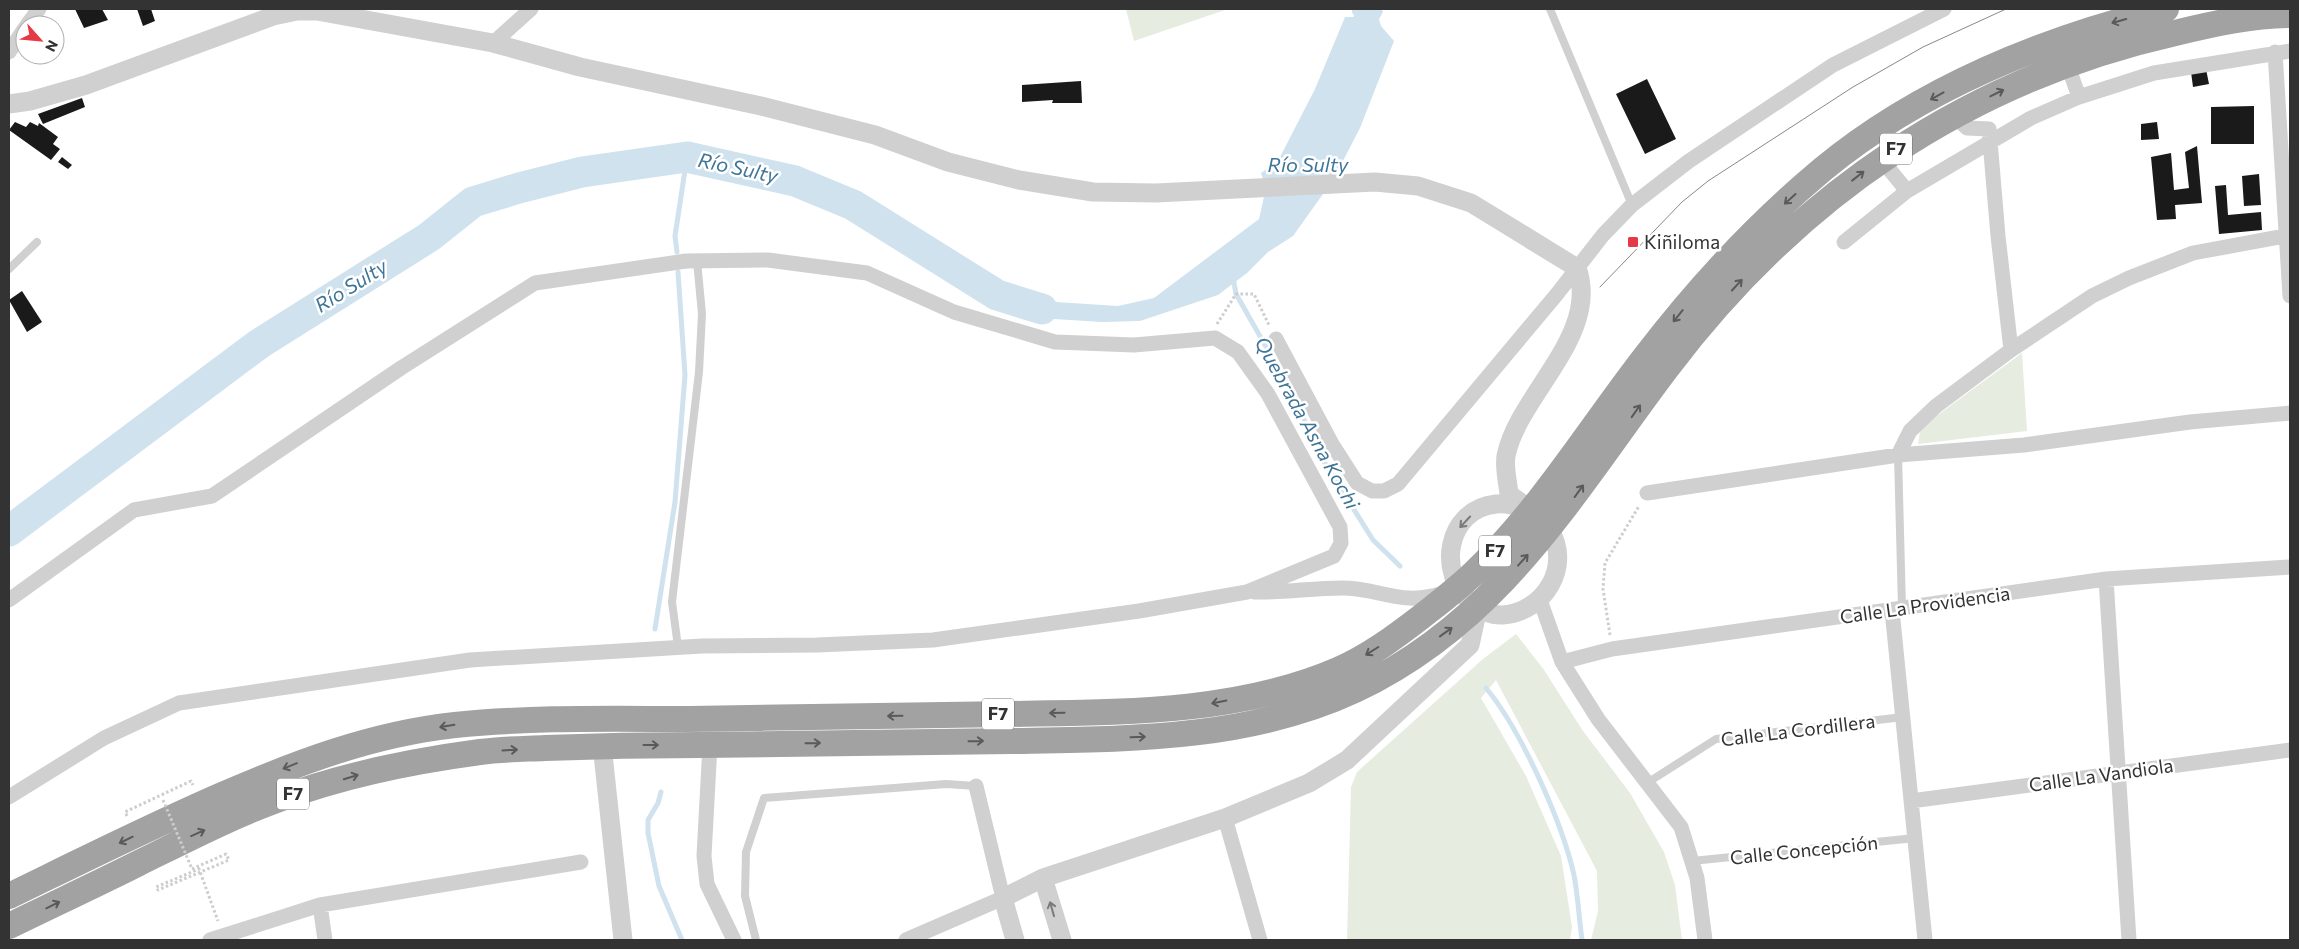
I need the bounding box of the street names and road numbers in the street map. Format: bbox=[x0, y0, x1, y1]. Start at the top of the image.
road number: F7 bbox=[1880, 134, 1912, 164]
road number: F7 bbox=[1479, 536, 1511, 566]
street label: Calle La Providencia bbox=[1838, 581, 2012, 628]
road number: F7 bbox=[982, 699, 1014, 730]
street label: Calle La Cordillera bbox=[1720, 709, 1876, 750]
street label: Calle La Vandiola bbox=[2027, 753, 2175, 796]
road number: F7 bbox=[277, 779, 309, 810]
street label: Calle Concepción bbox=[1729, 830, 1879, 869]

